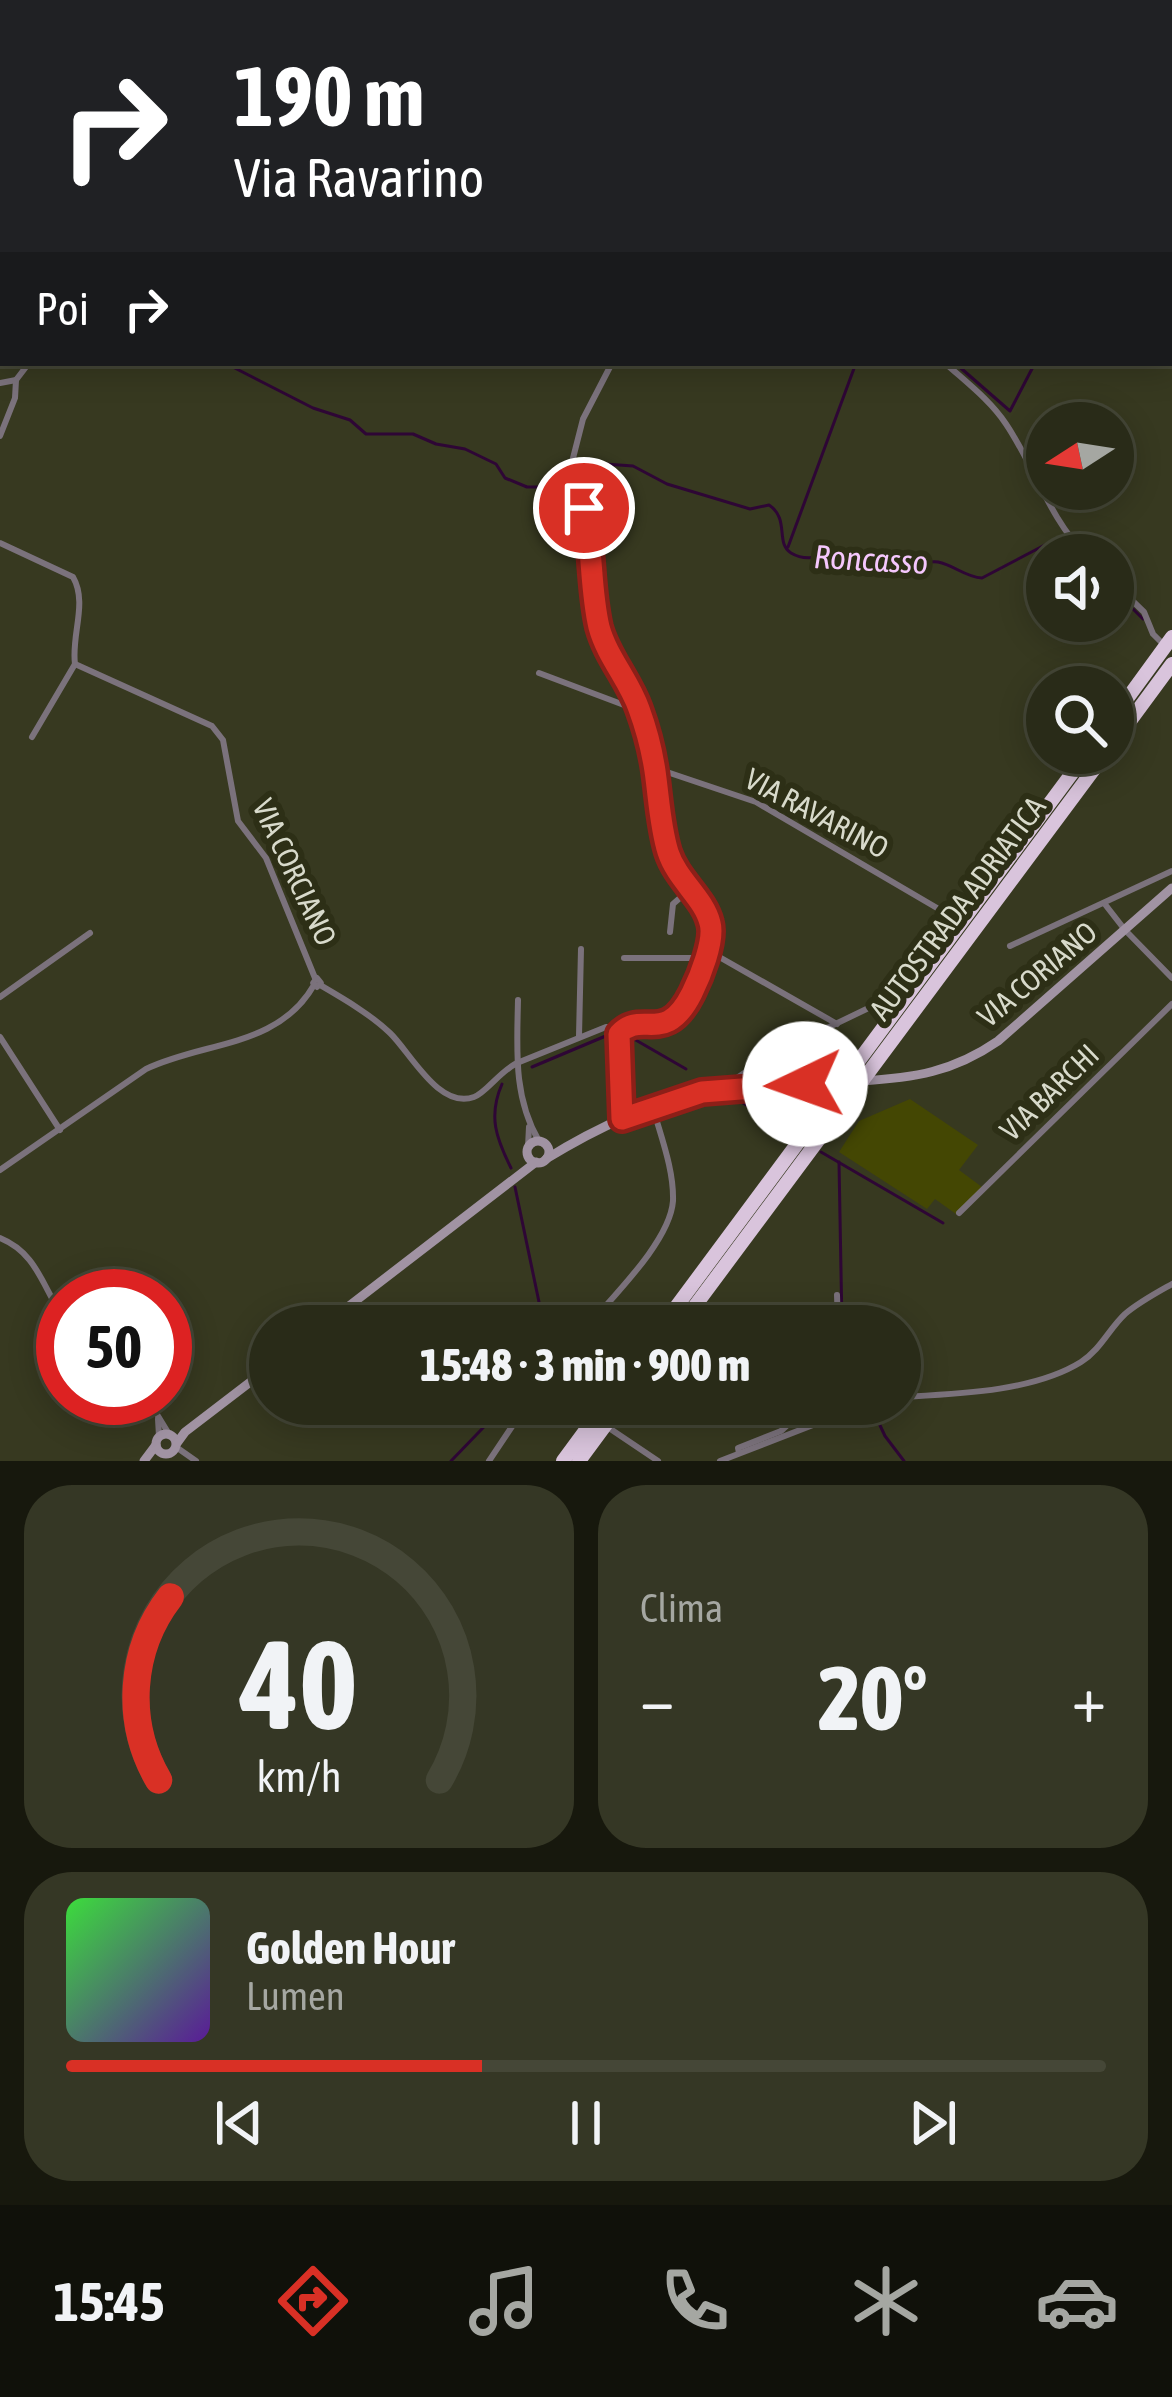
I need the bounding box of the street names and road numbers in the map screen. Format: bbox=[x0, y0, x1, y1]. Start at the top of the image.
street label: VIA RAVARINO bbox=[740, 761, 894, 865]
street label: AUTOSTRADA ADRIATICA bbox=[862, 790, 1052, 1026]
street label: VIA CORCIANO bbox=[246, 794, 344, 950]
street label: VIA CORIANO bbox=[971, 915, 1103, 1033]
street label: VIA BARCHI bbox=[993, 1037, 1105, 1147]

